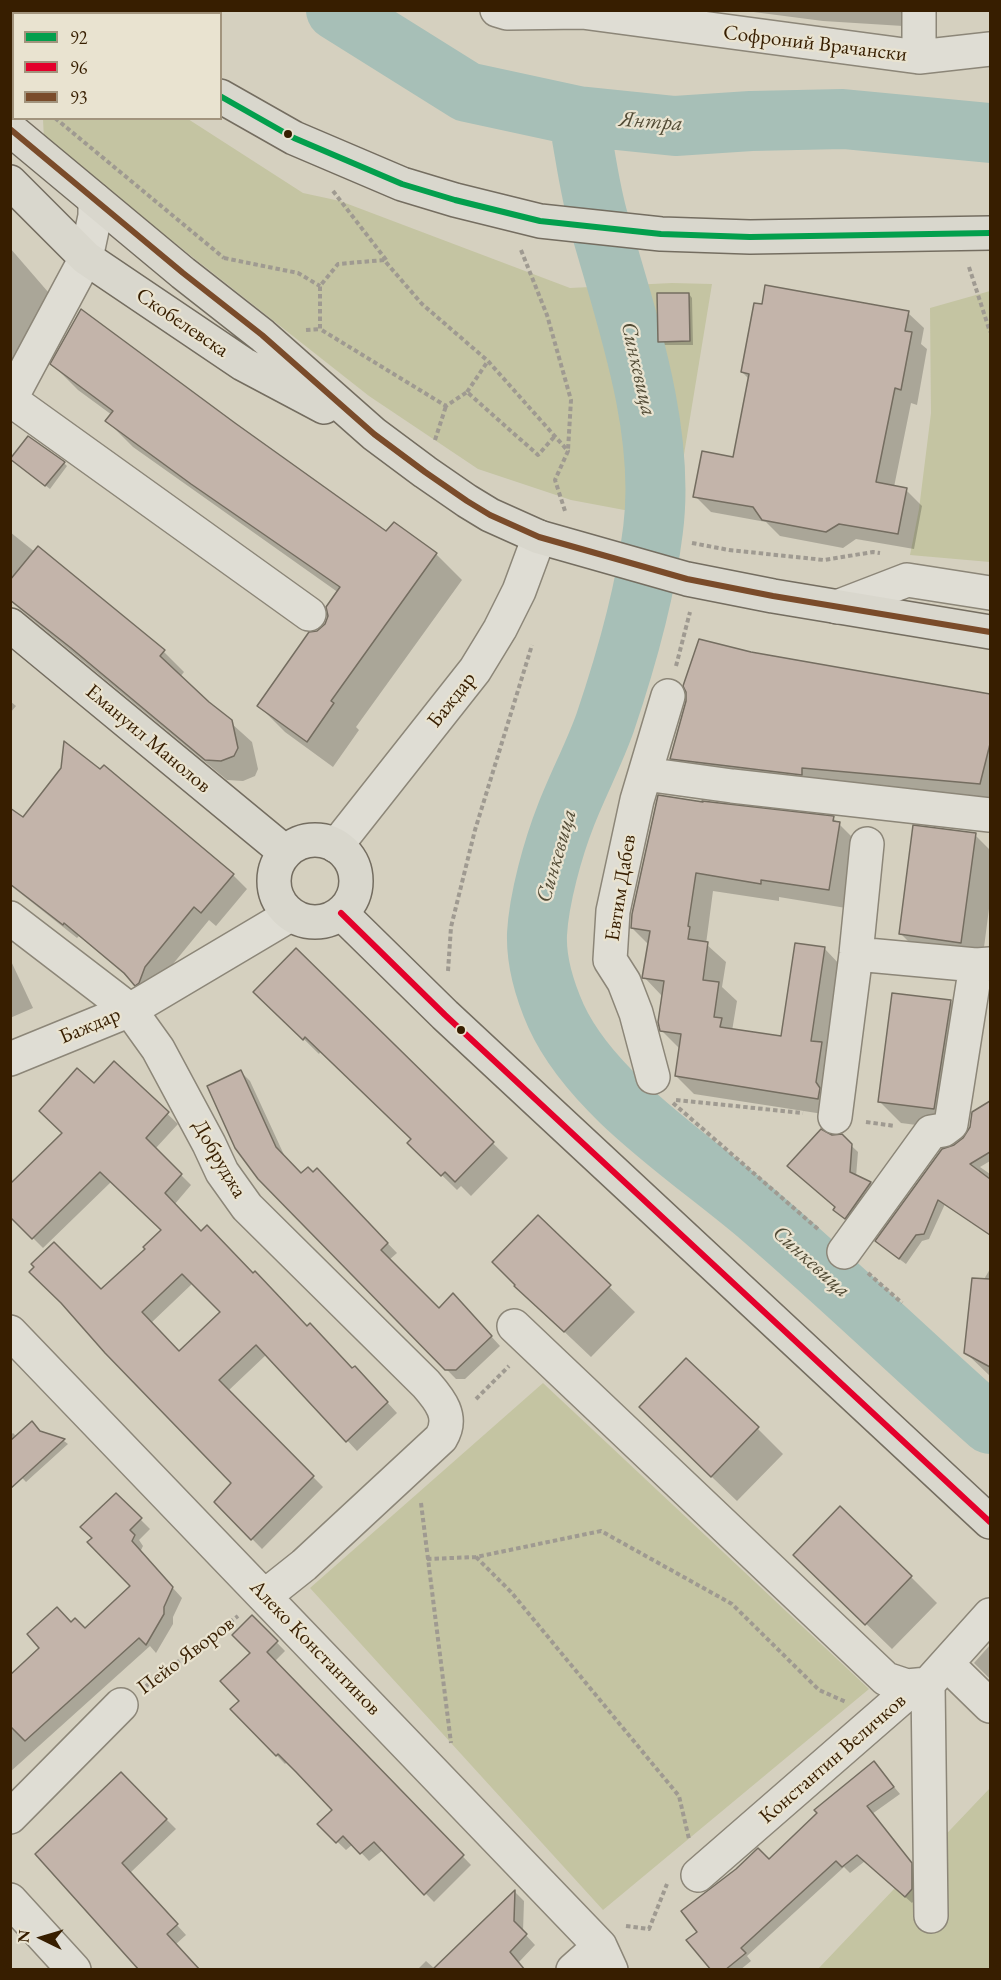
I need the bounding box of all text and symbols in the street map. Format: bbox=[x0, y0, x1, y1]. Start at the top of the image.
legend bbox=[12, 12, 222, 120]
street label: Софроний Врачански bbox=[722, 20, 908, 68]
text: 92 bbox=[70, 26, 87, 49]
text: 96 bbox=[70, 56, 87, 79]
text: 93 bbox=[70, 86, 87, 109]
water label: Янтра bbox=[618, 107, 684, 137]
unlabelled marker bbox=[282, 128, 294, 140]
street label: Скобелевска bbox=[131, 283, 233, 363]
water label: Синкевица bbox=[614, 319, 662, 419]
street label: Баждар bbox=[422, 667, 482, 733]
street label: Емануил Манолов bbox=[80, 679, 216, 799]
water label: Синкевица bbox=[531, 806, 583, 906]
street label: Евтим Дабев bbox=[600, 833, 642, 943]
street label: Баждар bbox=[56, 1002, 124, 1050]
unlabelled marker bbox=[455, 1024, 467, 1036]
street label: Добруджа bbox=[186, 1115, 252, 1203]
water label: Синкевица bbox=[767, 1220, 855, 1304]
street label: Алеко Константинов bbox=[244, 1575, 386, 1721]
street label: Пейо Яворов bbox=[133, 1611, 239, 1701]
street label: Константин Величков bbox=[754, 1688, 912, 1830]
north arrow bbox=[12, 1908, 72, 1968]
text: N bbox=[13, 1929, 35, 1944]

